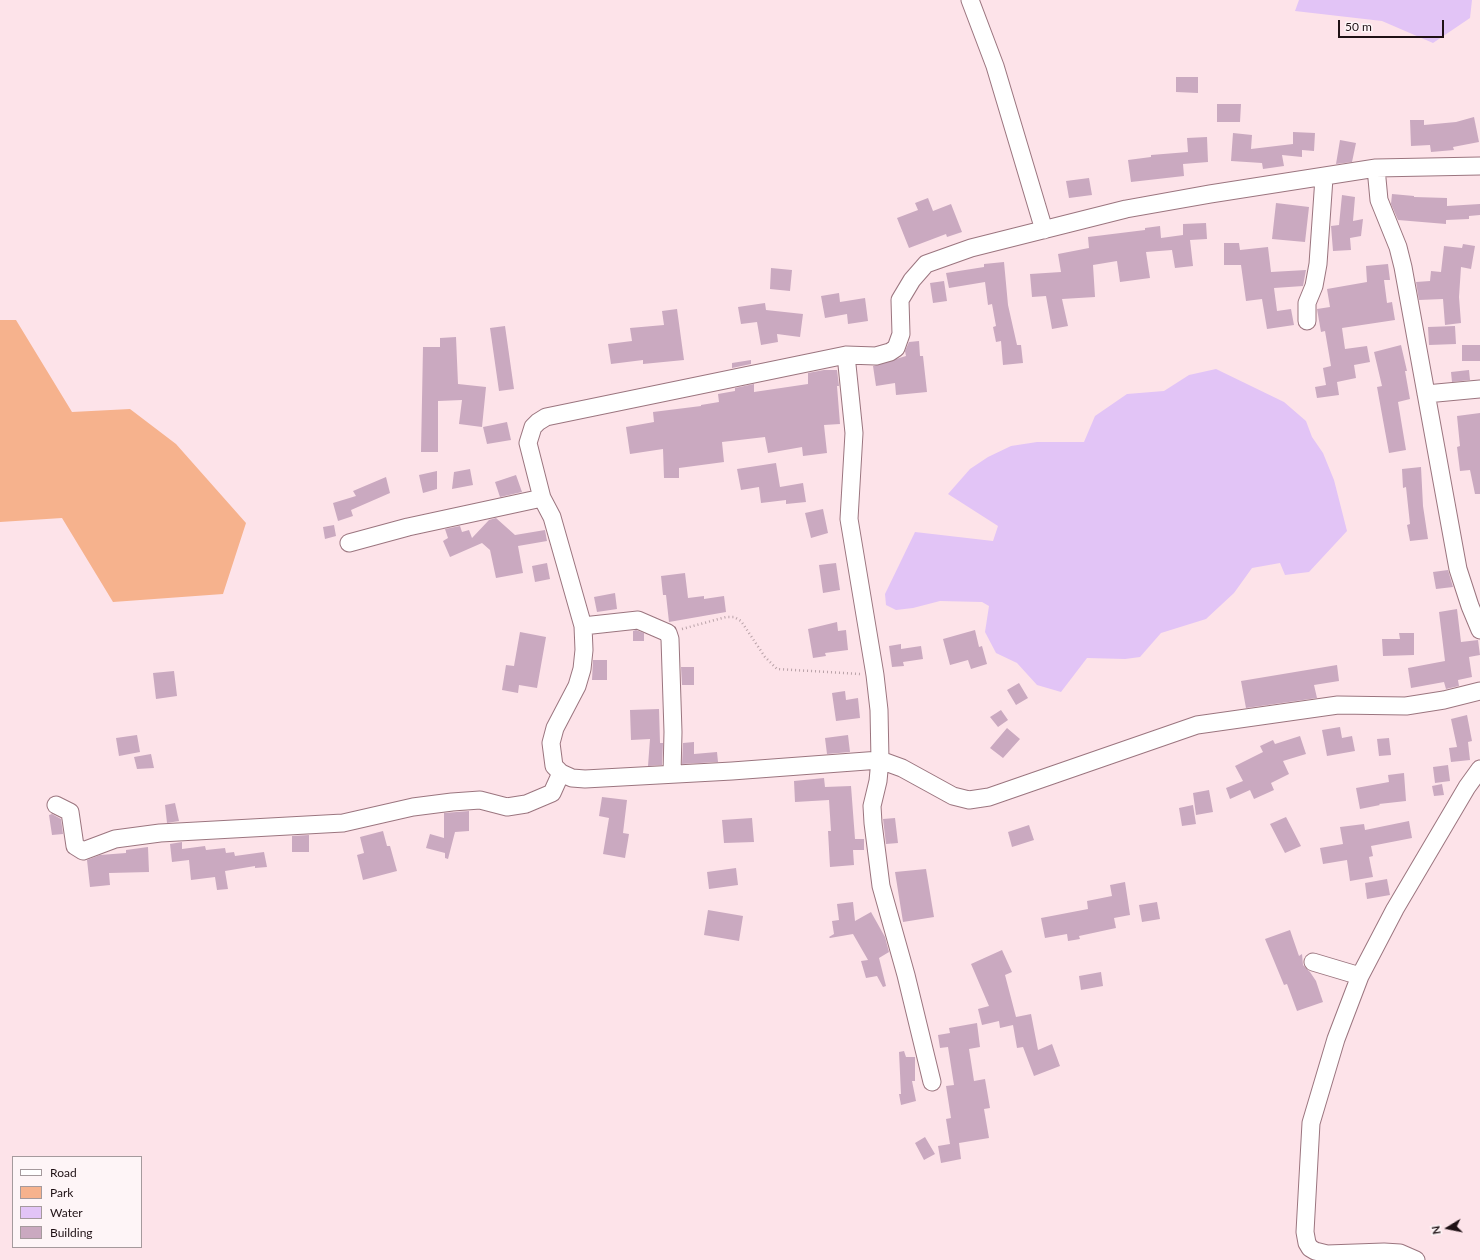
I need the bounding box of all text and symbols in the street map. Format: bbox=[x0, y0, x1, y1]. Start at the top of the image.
scale bar bbox=[1340, 12, 1446, 38]
text: 50 m bbox=[1345, 19, 1372, 34]
legend bbox=[12, 1156, 142, 1248]
text: Road bbox=[50, 1165, 77, 1180]
text: Park bbox=[50, 1185, 73, 1200]
text: Water bbox=[50, 1205, 83, 1220]
north arrow bbox=[1428, 1208, 1468, 1248]
text: Building bbox=[50, 1225, 93, 1240]
text: N bbox=[1429, 1225, 1443, 1235]

